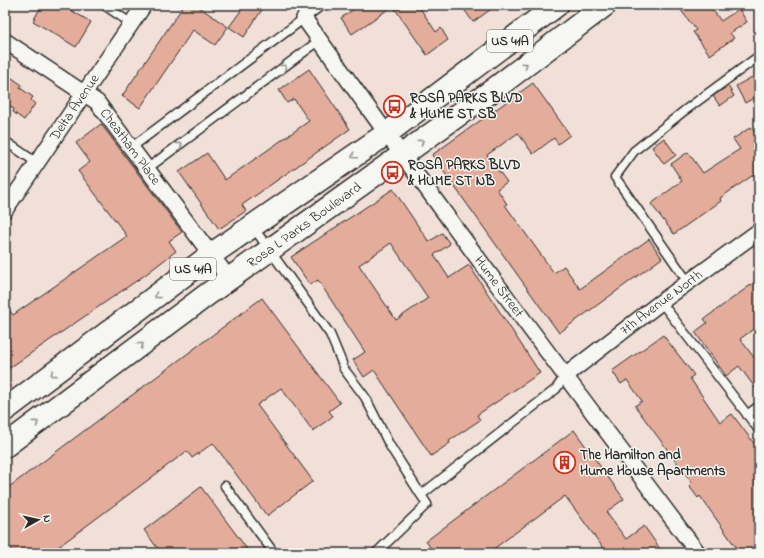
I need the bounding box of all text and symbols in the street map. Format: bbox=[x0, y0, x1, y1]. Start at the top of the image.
road number: US 41A bbox=[487, 30, 533, 52]
one-way arrow bbox=[521, 63, 528, 70]
one-way arrow bbox=[280, 65, 287, 72]
street label: Delta Avenue bbox=[44, 69, 105, 146]
place label: ROSA PARKS BLVD & HUME ST SB bbox=[409, 88, 523, 125]
bus stop icon: ROSA PARKS BLVD & HUME ST SB bbox=[382, 93, 408, 119]
street label: Cheatham Place bbox=[95, 104, 166, 190]
one-way arrow bbox=[416, 140, 423, 147]
one-way arrow bbox=[175, 143, 182, 150]
one-way arrow bbox=[352, 151, 359, 158]
place label: ROSA PARKS BLVD & HUME ST NB bbox=[407, 155, 521, 192]
bus stop icon: ROSA PARKS BLVD & HUME ST NB bbox=[380, 160, 406, 186]
street label: Rosa L Parks Boulevard bbox=[243, 177, 366, 273]
street label: Hume Street bbox=[469, 252, 529, 322]
road number: US 41A bbox=[170, 258, 216, 280]
street label: 7th Avenue North bbox=[615, 265, 707, 341]
one-way arrow bbox=[154, 291, 161, 298]
one-way arrow bbox=[136, 343, 143, 350]
one-way arrow bbox=[50, 369, 57, 376]
one-way arrow bbox=[32, 420, 39, 427]
place label: The Hamilton and Hume House Apartments bbox=[580, 445, 726, 482]
building icon: The Hamilton and Hume House Apartments bbox=[551, 450, 577, 476]
north arrow bbox=[18, 500, 58, 540]
text: N bbox=[38, 514, 55, 524]

